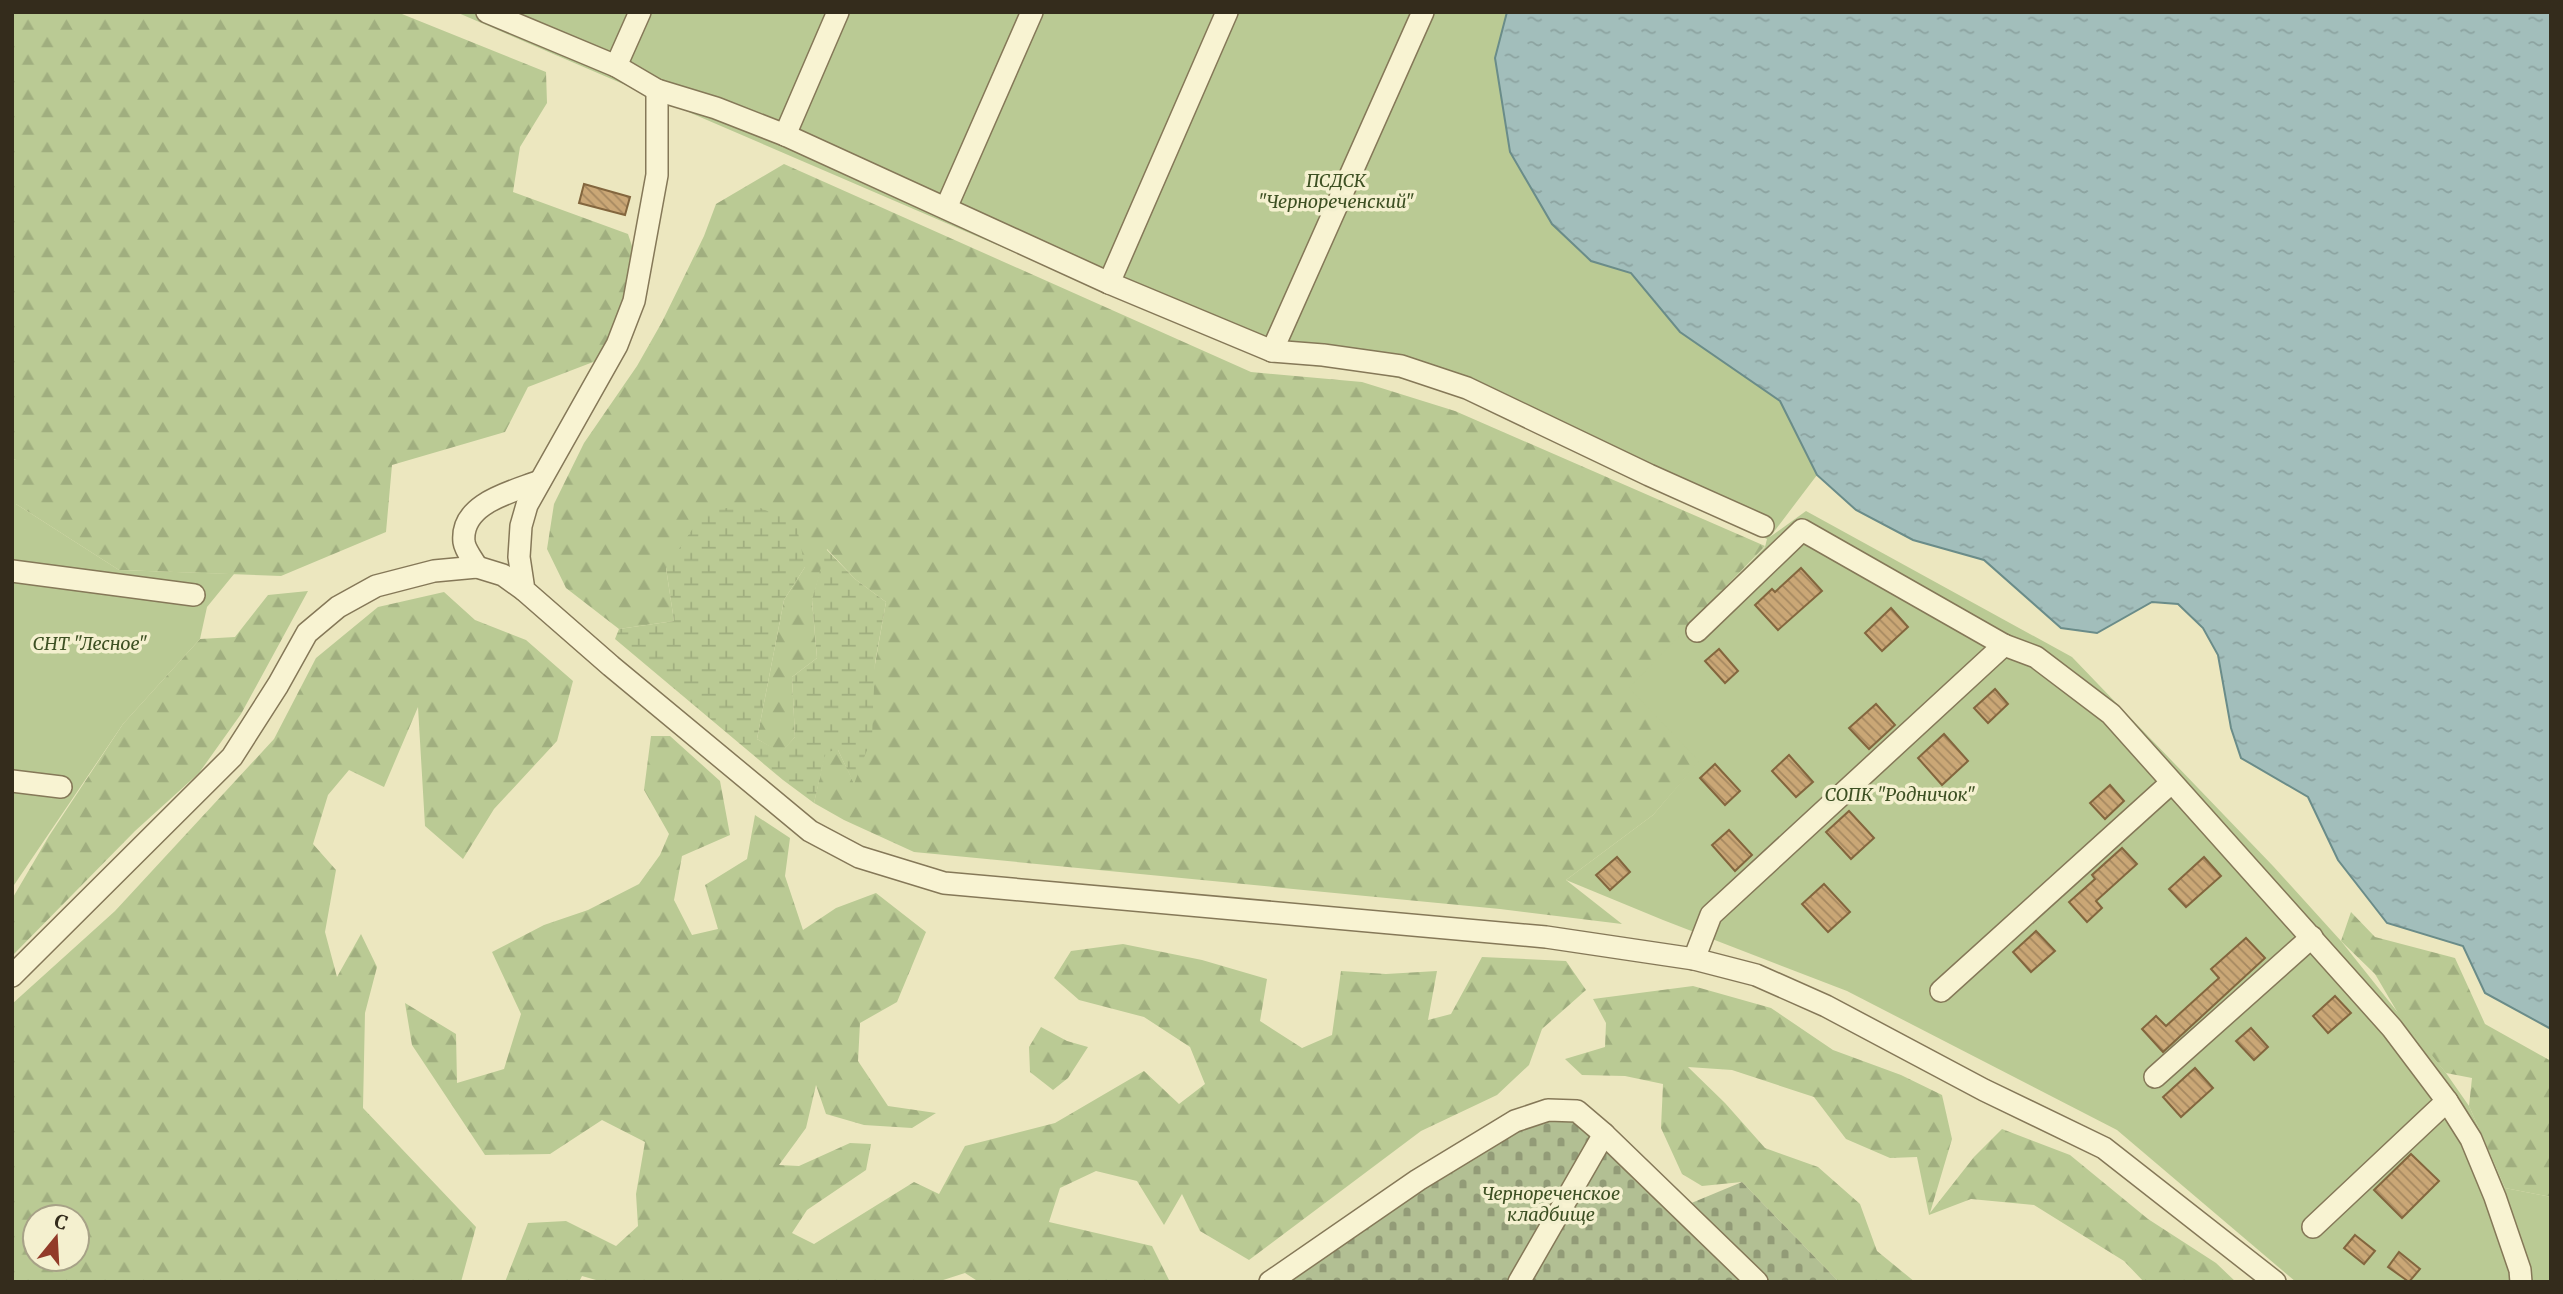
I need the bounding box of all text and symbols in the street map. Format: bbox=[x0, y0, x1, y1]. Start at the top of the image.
park label: ПСДСК "Чернореченский" bbox=[1258, 169, 1414, 213]
park label: СНТ "Лесное" bbox=[32, 632, 148, 655]
park label: СОПК "Родничок" bbox=[1825, 783, 1975, 806]
park label: Чернореченское кладбище bbox=[1482, 1182, 1620, 1226]
north arrow bbox=[21, 1203, 91, 1273]
text: С bbox=[52, 1208, 71, 1235]

